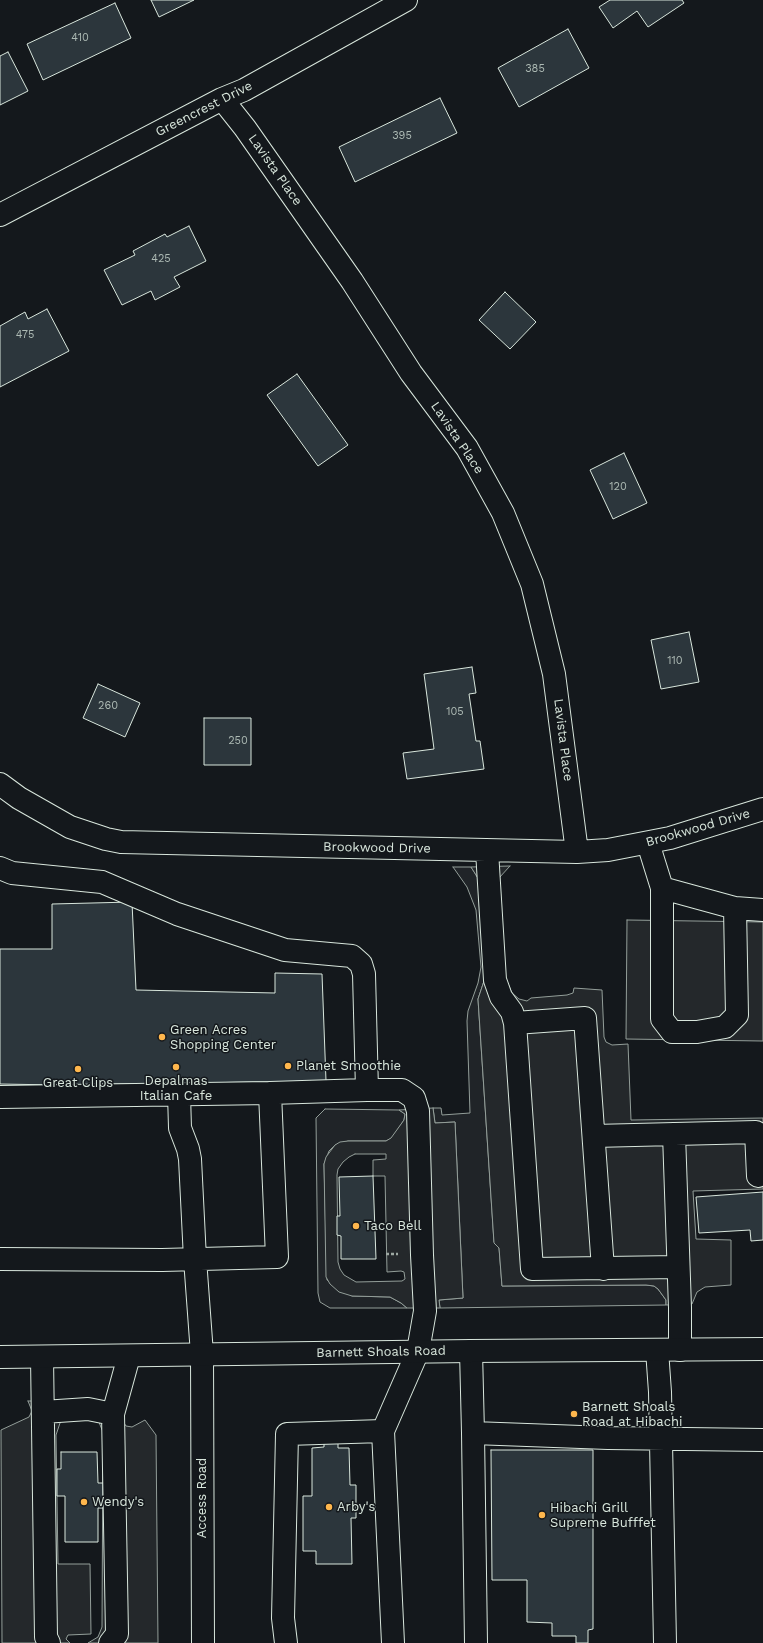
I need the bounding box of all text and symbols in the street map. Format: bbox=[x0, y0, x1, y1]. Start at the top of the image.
house number: 410 bbox=[71, 31, 89, 45]
house number: 385 bbox=[525, 62, 545, 76]
street label: Greencrest Drive bbox=[153, 78, 255, 140]
house number: 395 bbox=[392, 129, 412, 143]
street label: Lavista Place bbox=[245, 131, 305, 209]
house number: 425 bbox=[151, 252, 171, 266]
house number: 475 bbox=[16, 328, 34, 342]
street label: Lavista Place bbox=[427, 399, 487, 477]
house number: 120 bbox=[609, 480, 627, 494]
house number: 110 bbox=[667, 654, 683, 668]
street label: Lavista Place bbox=[550, 698, 576, 782]
house number: 260 bbox=[98, 699, 118, 713]
house number: 105 bbox=[446, 705, 464, 719]
house number: 250 bbox=[228, 734, 248, 748]
street label: Brookwood Drive bbox=[644, 806, 752, 850]
street label: Brookwood Drive bbox=[323, 839, 431, 857]
place label: Green Acres Shopping Center bbox=[170, 1022, 276, 1053]
marker: Green Acres Shopping Center bbox=[157, 1032, 167, 1042]
place label: Planet Smoothie bbox=[296, 1058, 401, 1074]
marker: Planet Smoothie bbox=[283, 1061, 293, 1071]
marker: Depalmas Italian Cafe bbox=[171, 1062, 181, 1072]
marker: Great Clips bbox=[73, 1064, 83, 1074]
place label: Depalmas Italian Cafe bbox=[140, 1073, 212, 1104]
place label: Great Clips bbox=[43, 1075, 113, 1091]
place label: Taco Bell bbox=[364, 1218, 421, 1234]
marker: Taco Bell bbox=[351, 1221, 361, 1231]
street label: Barnett Shoals Road bbox=[316, 1343, 446, 1361]
place label: Barnett Shoals Road at Hibachi bbox=[582, 1399, 682, 1430]
marker: Barnett Shoals Road at Hibachi bbox=[569, 1409, 579, 1419]
street label: Access Road bbox=[194, 1458, 210, 1538]
place label: Wendy's bbox=[92, 1494, 144, 1510]
marker: Wendy's bbox=[79, 1497, 89, 1507]
place label: Arby's bbox=[337, 1499, 375, 1515]
place label: Hibachi Grill Supreme Bufffet bbox=[550, 1500, 656, 1531]
marker: Arby's bbox=[324, 1502, 334, 1512]
marker: Hibachi Grill Supreme Bufffet bbox=[537, 1510, 547, 1520]

